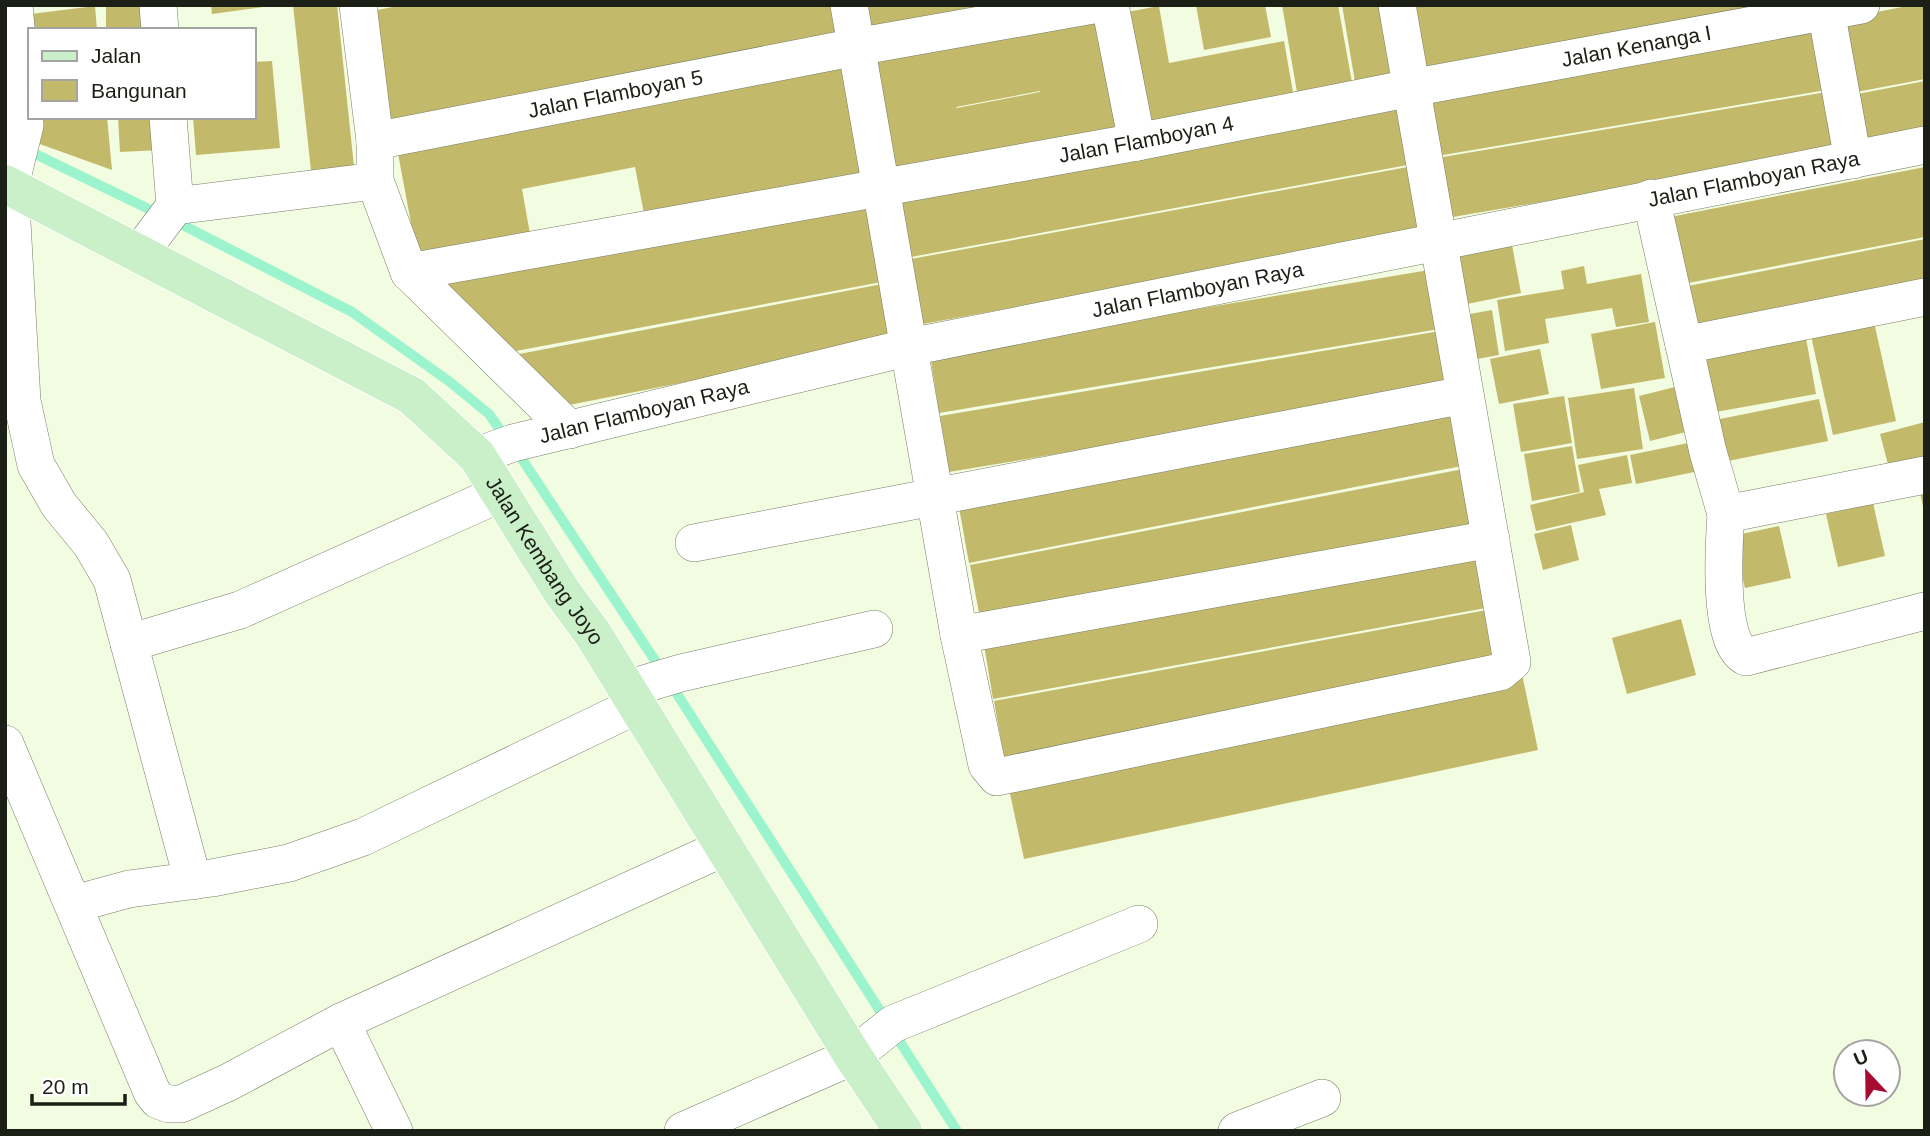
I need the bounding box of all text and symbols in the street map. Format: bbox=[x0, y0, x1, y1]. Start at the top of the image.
street label: Jalan Kenanga I bbox=[1560, 21, 1713, 71]
legend bbox=[28, 28, 256, 119]
text: Jalan bbox=[91, 44, 141, 67]
street label: Jalan Flamboyan 5 bbox=[526, 65, 705, 122]
text: Bangunan bbox=[91, 79, 187, 102]
street label: Jalan Flamboyan 4 bbox=[1057, 111, 1236, 167]
street label: Jalan Flamboyan Raya bbox=[1646, 146, 1862, 211]
street label: Jalan Flamboyan Raya bbox=[1090, 257, 1305, 322]
street label: Jalan Flamboyan Raya bbox=[537, 374, 751, 447]
street label: Jalan Kembang Joyo bbox=[482, 472, 609, 648]
north arrow bbox=[1832, 1038, 1902, 1108]
text: U bbox=[1851, 1045, 1871, 1070]
scale bar bbox=[32, 1062, 124, 1106]
text: 20 m bbox=[42, 1075, 89, 1098]

